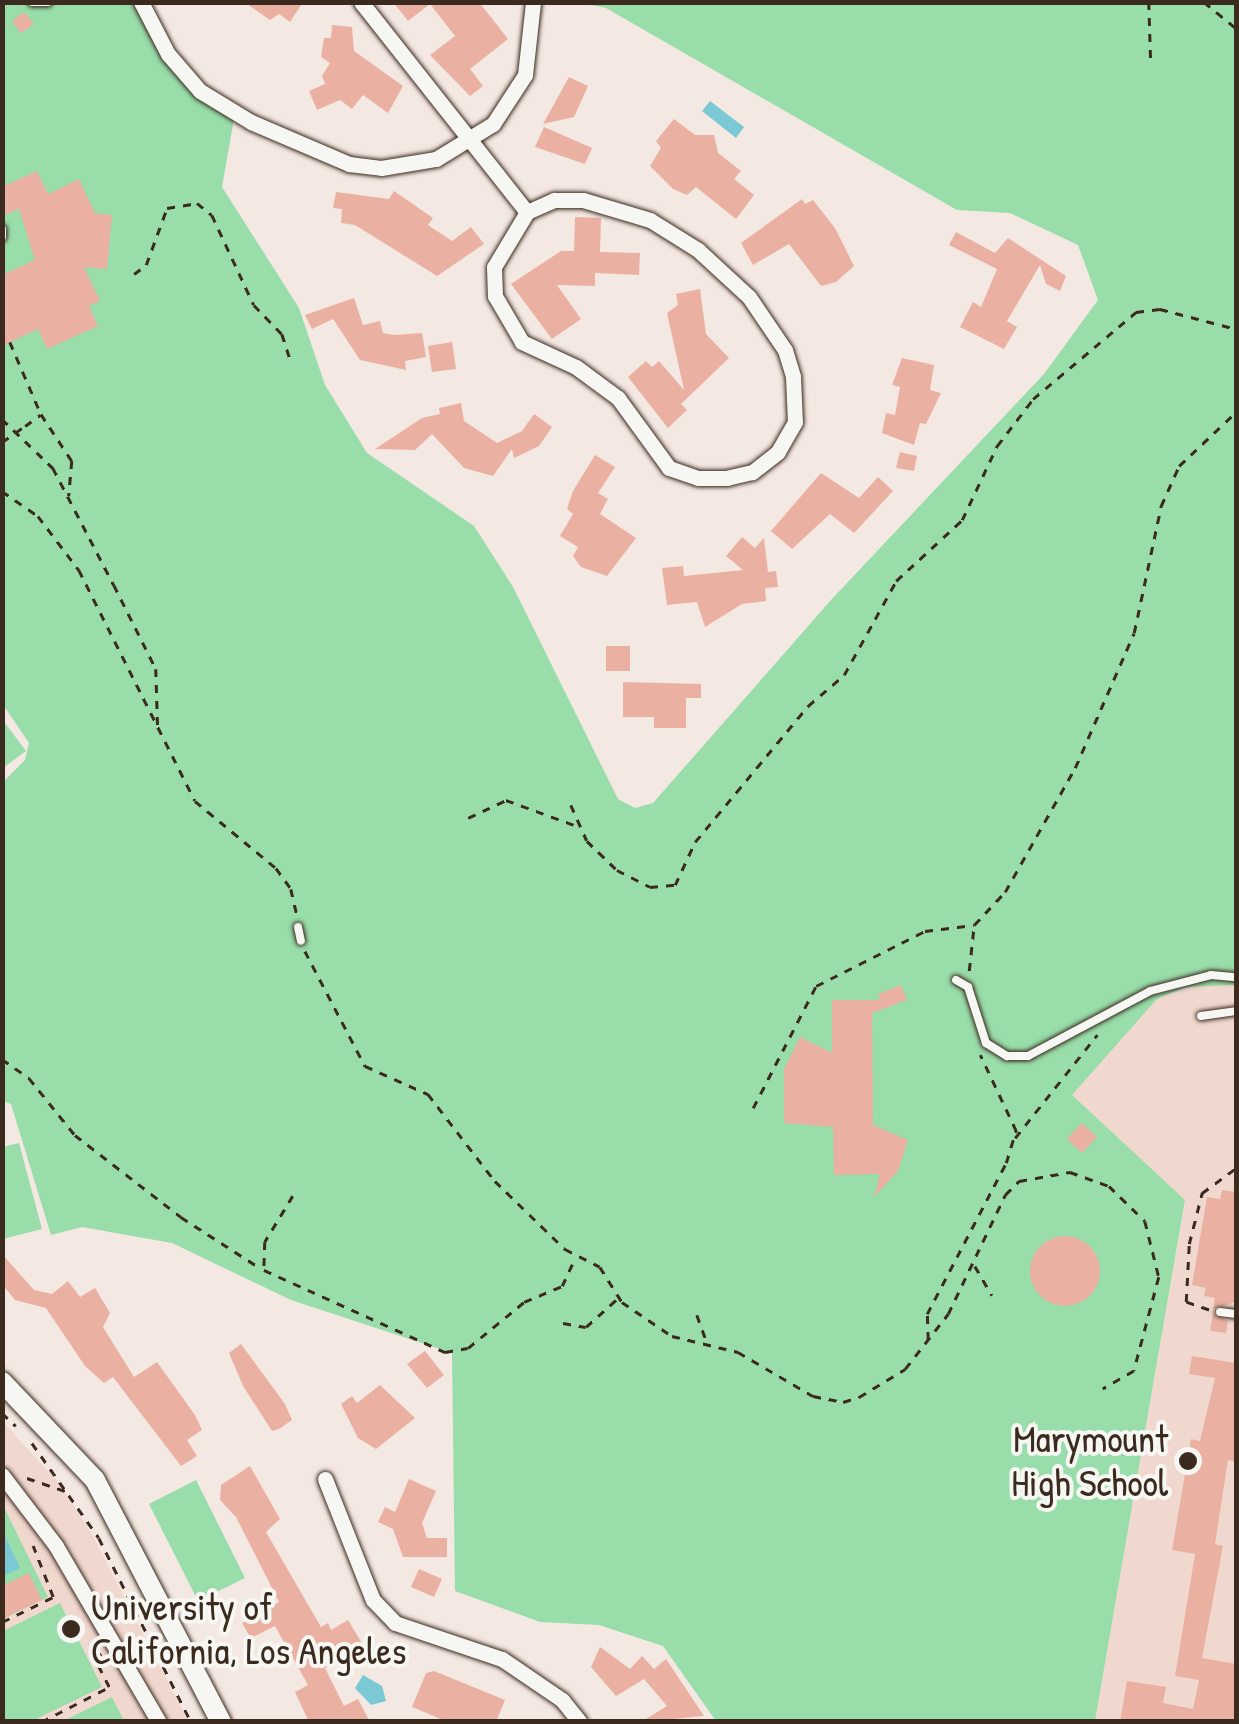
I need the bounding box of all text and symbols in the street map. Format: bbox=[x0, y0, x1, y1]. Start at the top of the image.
place label: Marymount High School bbox=[1011, 1416, 1168, 1506]
marker: Marymount High School bbox=[1177, 1450, 1199, 1472]
place label: University of California, Los Angeles bbox=[91, 1584, 406, 1674]
marker: University of California, Los Angeles bbox=[60, 1618, 82, 1640]

